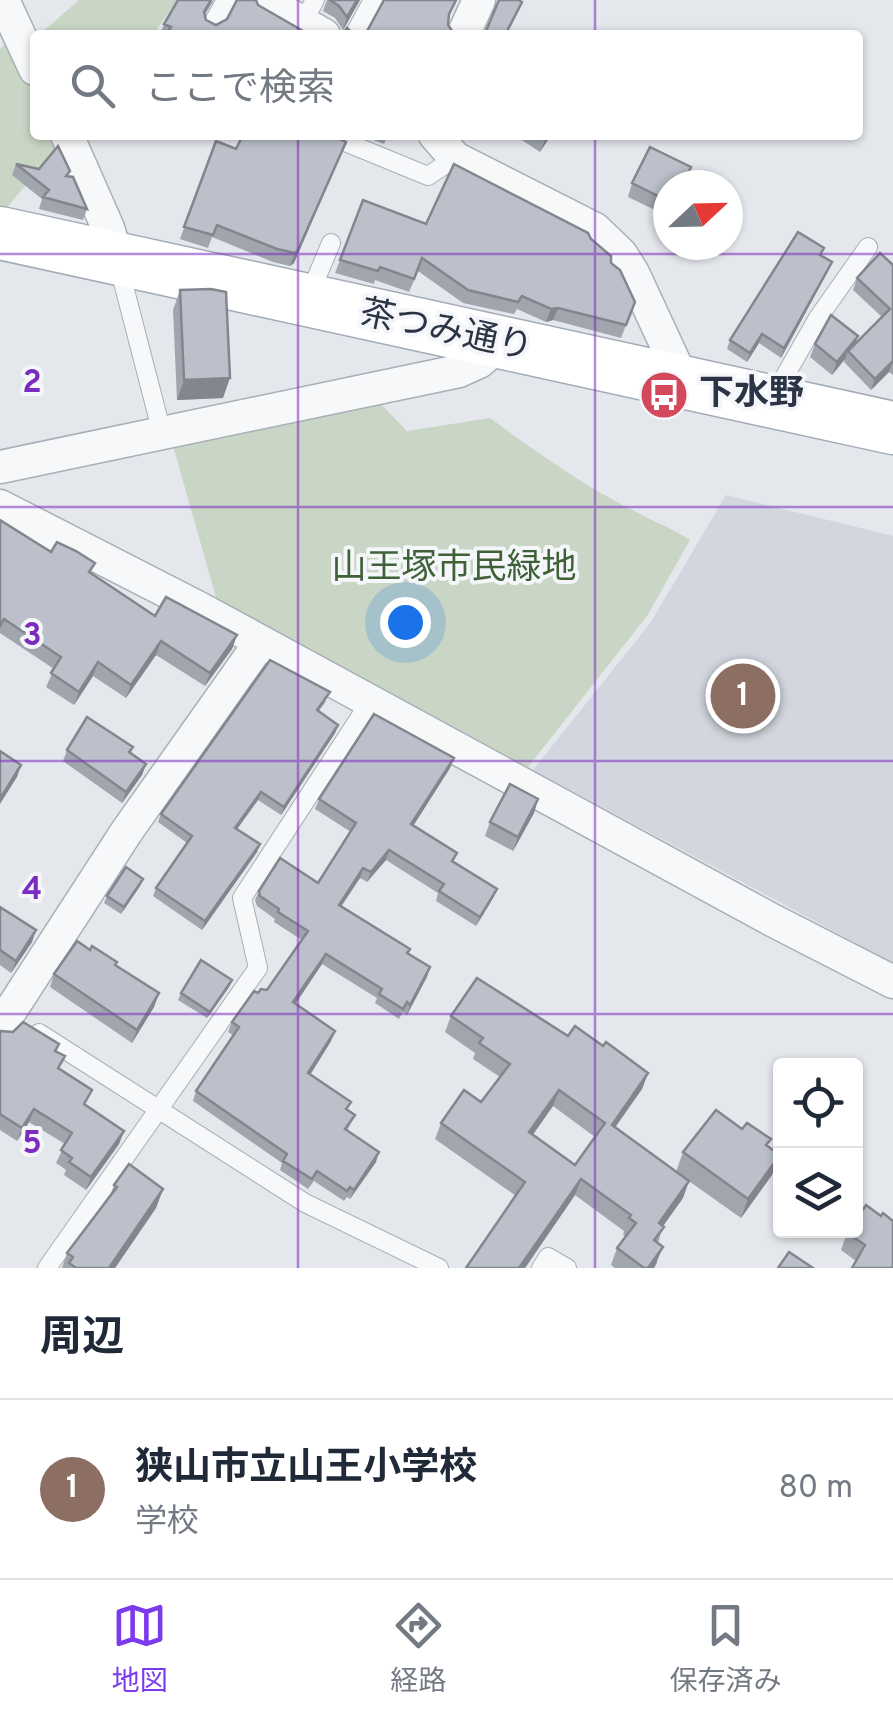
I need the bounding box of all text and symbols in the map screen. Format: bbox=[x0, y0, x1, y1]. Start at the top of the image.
search box bbox=[30, 30, 863, 140]
icon: search bbox=[65, 58, 120, 113]
text: ここで検索 bbox=[145, 66, 335, 115]
north arrow bbox=[653, 170, 743, 260]
street label: 茶つみ通り bbox=[356, 292, 536, 372]
text: 2 bbox=[22, 364, 42, 404]
bus stop icon: 下水野 bbox=[638, 369, 690, 421]
place label: 下水野 bbox=[699, 373, 804, 417]
park label: 山王塚市民緑地 bbox=[331, 547, 577, 591]
your location bbox=[380, 597, 431, 648]
text: 3 bbox=[22, 617, 42, 657]
pin: 1 bbox=[710, 658, 776, 734]
text: 4 bbox=[22, 871, 42, 911]
map controls bbox=[773, 1058, 863, 1238]
button: locate bbox=[773, 1058, 863, 1148]
text: 5 bbox=[22, 1125, 42, 1165]
button: layers bbox=[773, 1148, 863, 1238]
text: 周辺 bbox=[40, 1313, 124, 1366]
text: 狭山市立山王小学校 bbox=[135, 1445, 477, 1494]
text: 1 bbox=[66, 1469, 79, 1509]
text: 80 m bbox=[779, 1469, 853, 1509]
text: 学校 bbox=[135, 1503, 199, 1543]
tab: 地図 bbox=[111, 1598, 168, 1701]
tab: 経路 bbox=[390, 1598, 447, 1701]
tab: 保存済み bbox=[669, 1598, 782, 1701]

